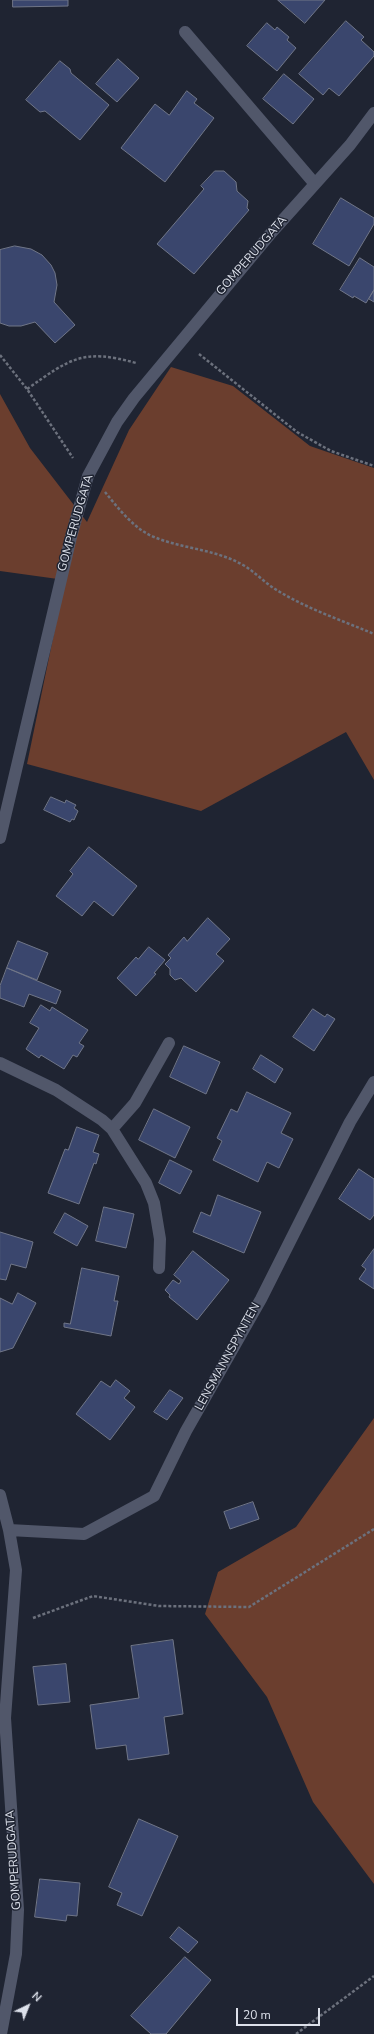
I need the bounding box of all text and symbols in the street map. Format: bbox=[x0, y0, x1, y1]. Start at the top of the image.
street label: GOMPERUDGATA bbox=[214, 214, 290, 298]
street label: GOMPERUDGATA bbox=[55, 473, 97, 573]
street label: LENSMANNSPYNTEN bbox=[192, 1301, 264, 1413]
street label: GOMPERUDGATA bbox=[3, 1810, 25, 1910]
north arrow bbox=[8, 1986, 48, 2026]
text: N bbox=[28, 1989, 45, 2005]
scale bar bbox=[238, 2000, 322, 2026]
text: 20 m bbox=[243, 2007, 271, 2023]

